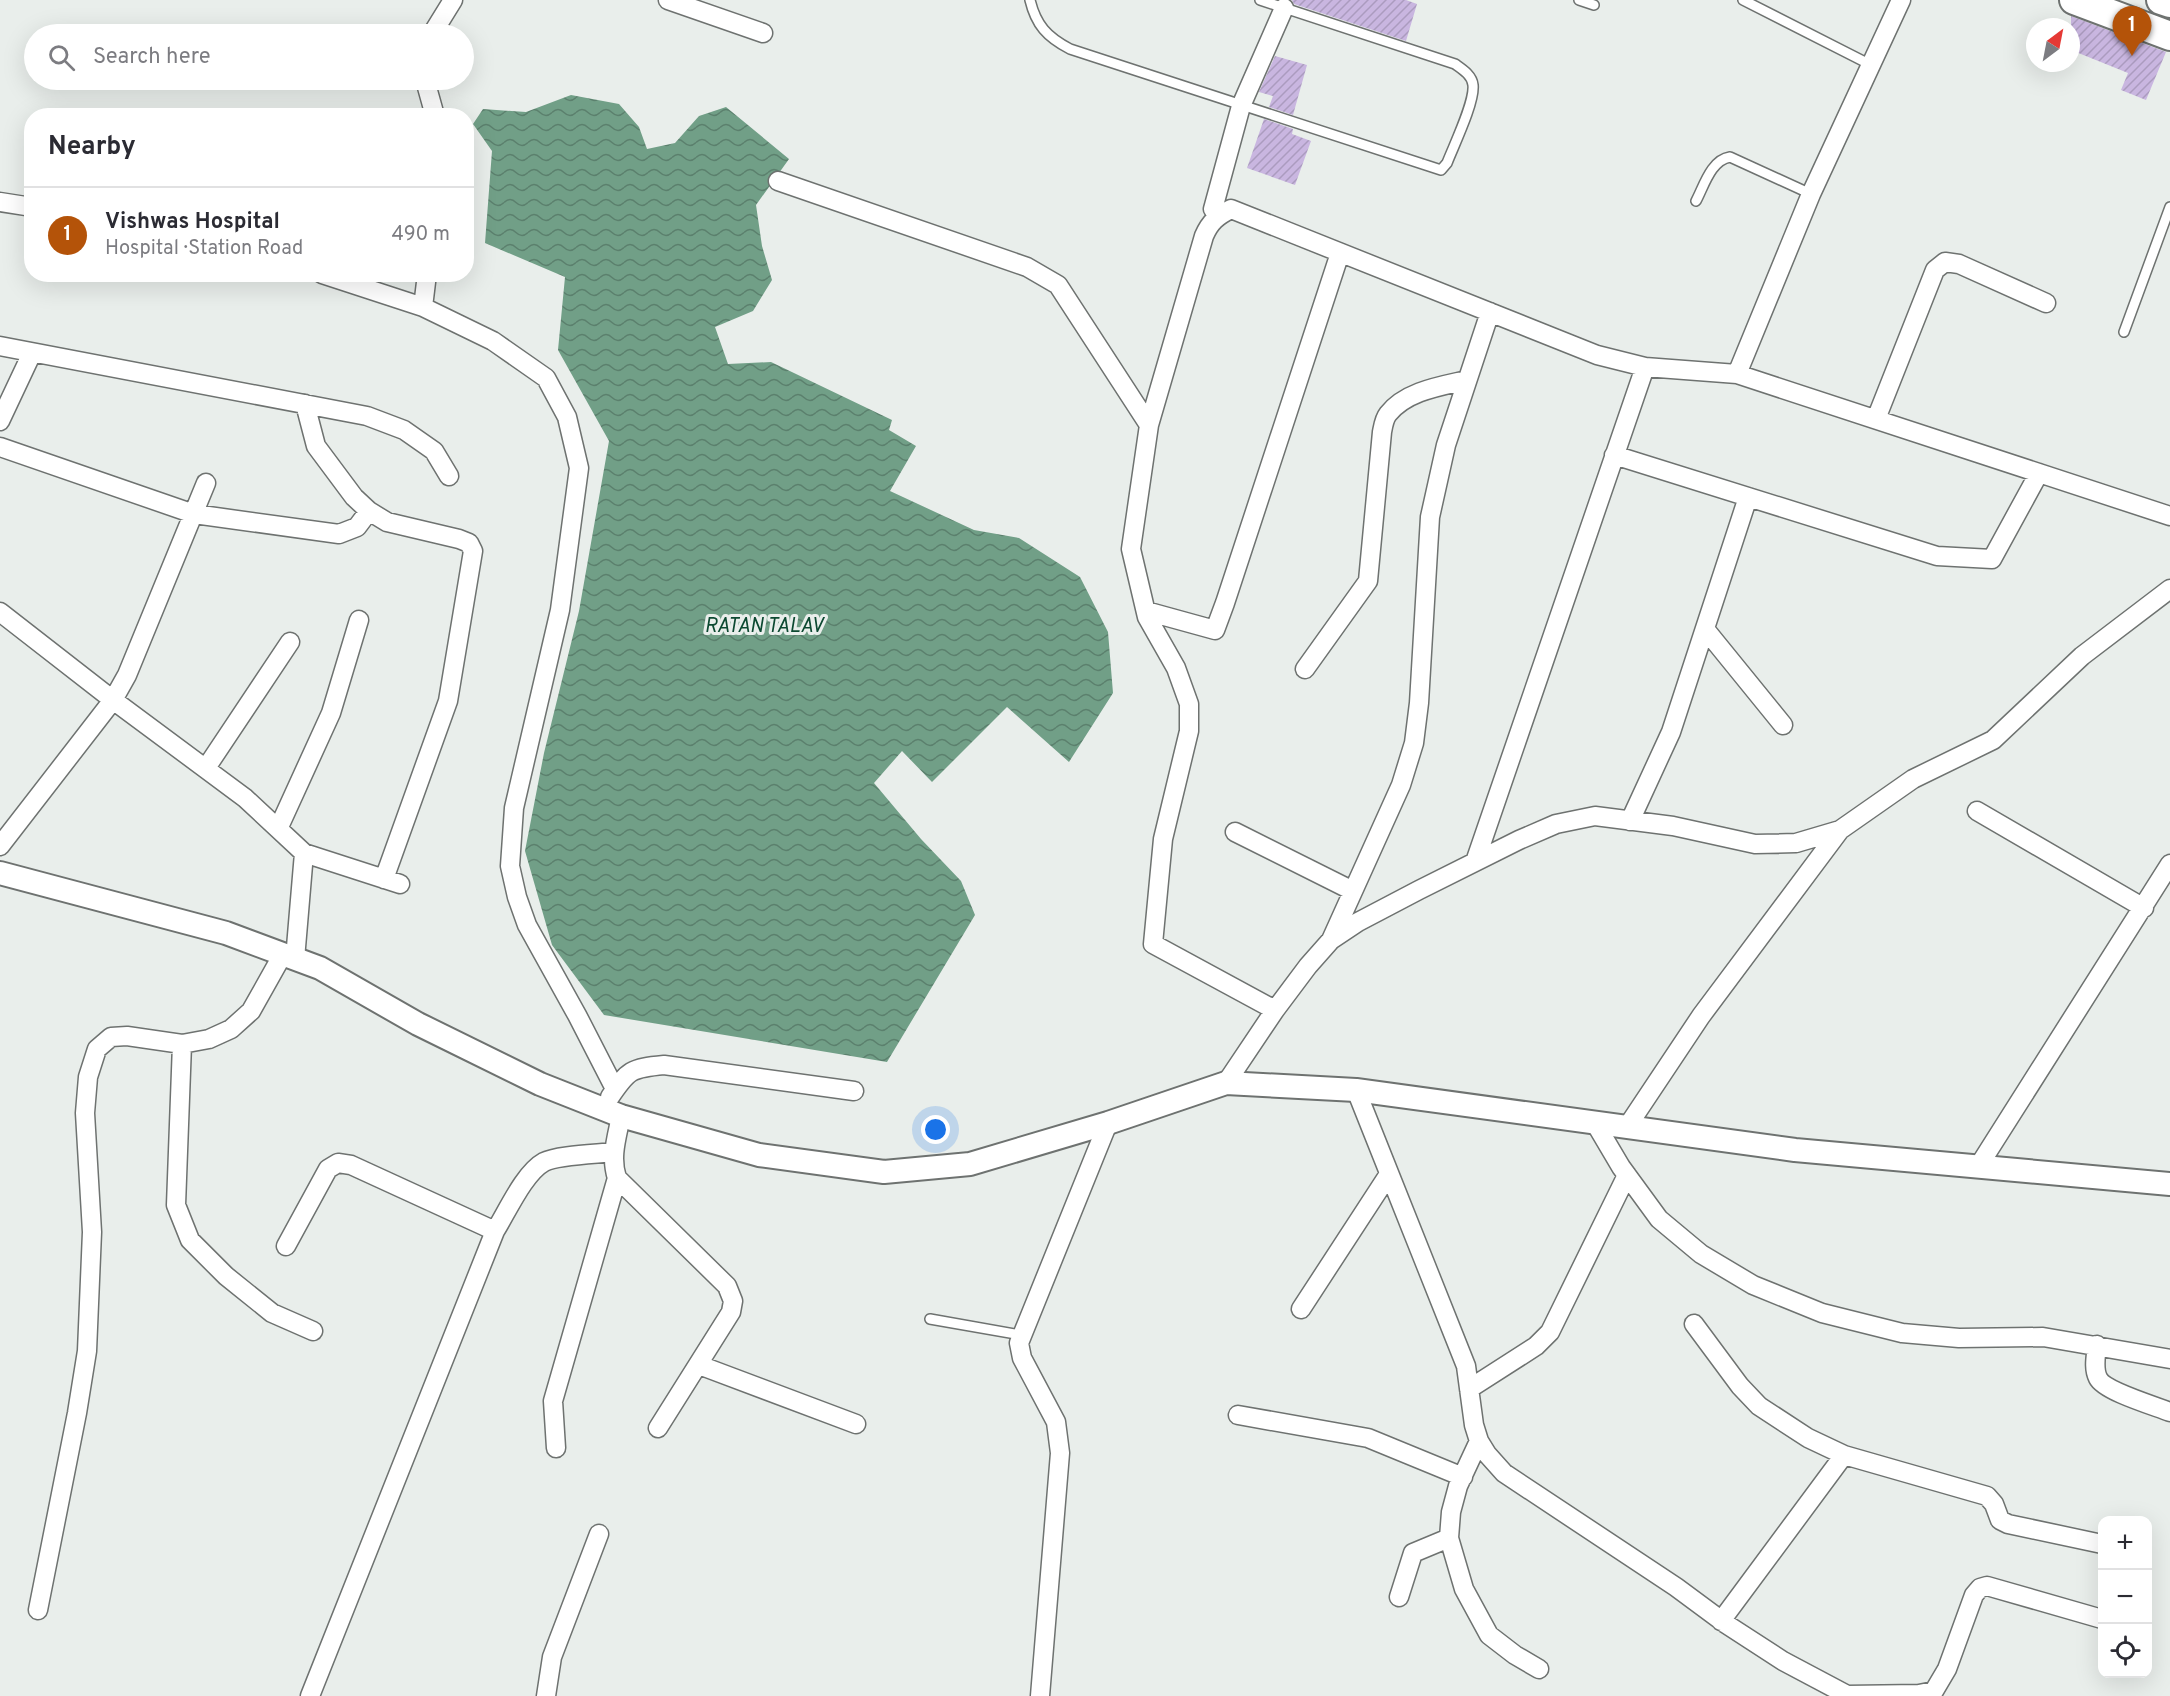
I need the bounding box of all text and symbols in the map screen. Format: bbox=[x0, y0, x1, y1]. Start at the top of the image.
pin: 1 bbox=[2112, 7, 2152, 56]
north arrow bbox=[2026, 18, 2080, 72]
search box bbox=[24, 24, 474, 90]
icon: search bbox=[45, 41, 78, 74]
text: Search here bbox=[93, 44, 211, 71]
text: Nearby bbox=[48, 131, 136, 164]
text: Vishwas Hospital bbox=[105, 209, 280, 236]
text: 1 bbox=[64, 222, 72, 248]
text: 490 m bbox=[392, 222, 450, 248]
text: Hospital · Station Road bbox=[105, 236, 303, 262]
water label: RATAN TALAV bbox=[705, 614, 826, 640]
your location bbox=[921, 1115, 950, 1144]
map controls bbox=[2098, 1516, 2152, 1678]
button: + bbox=[2098, 1516, 2152, 1570]
button: − bbox=[2098, 1570, 2152, 1624]
button: locate bbox=[2098, 1624, 2152, 1678]

